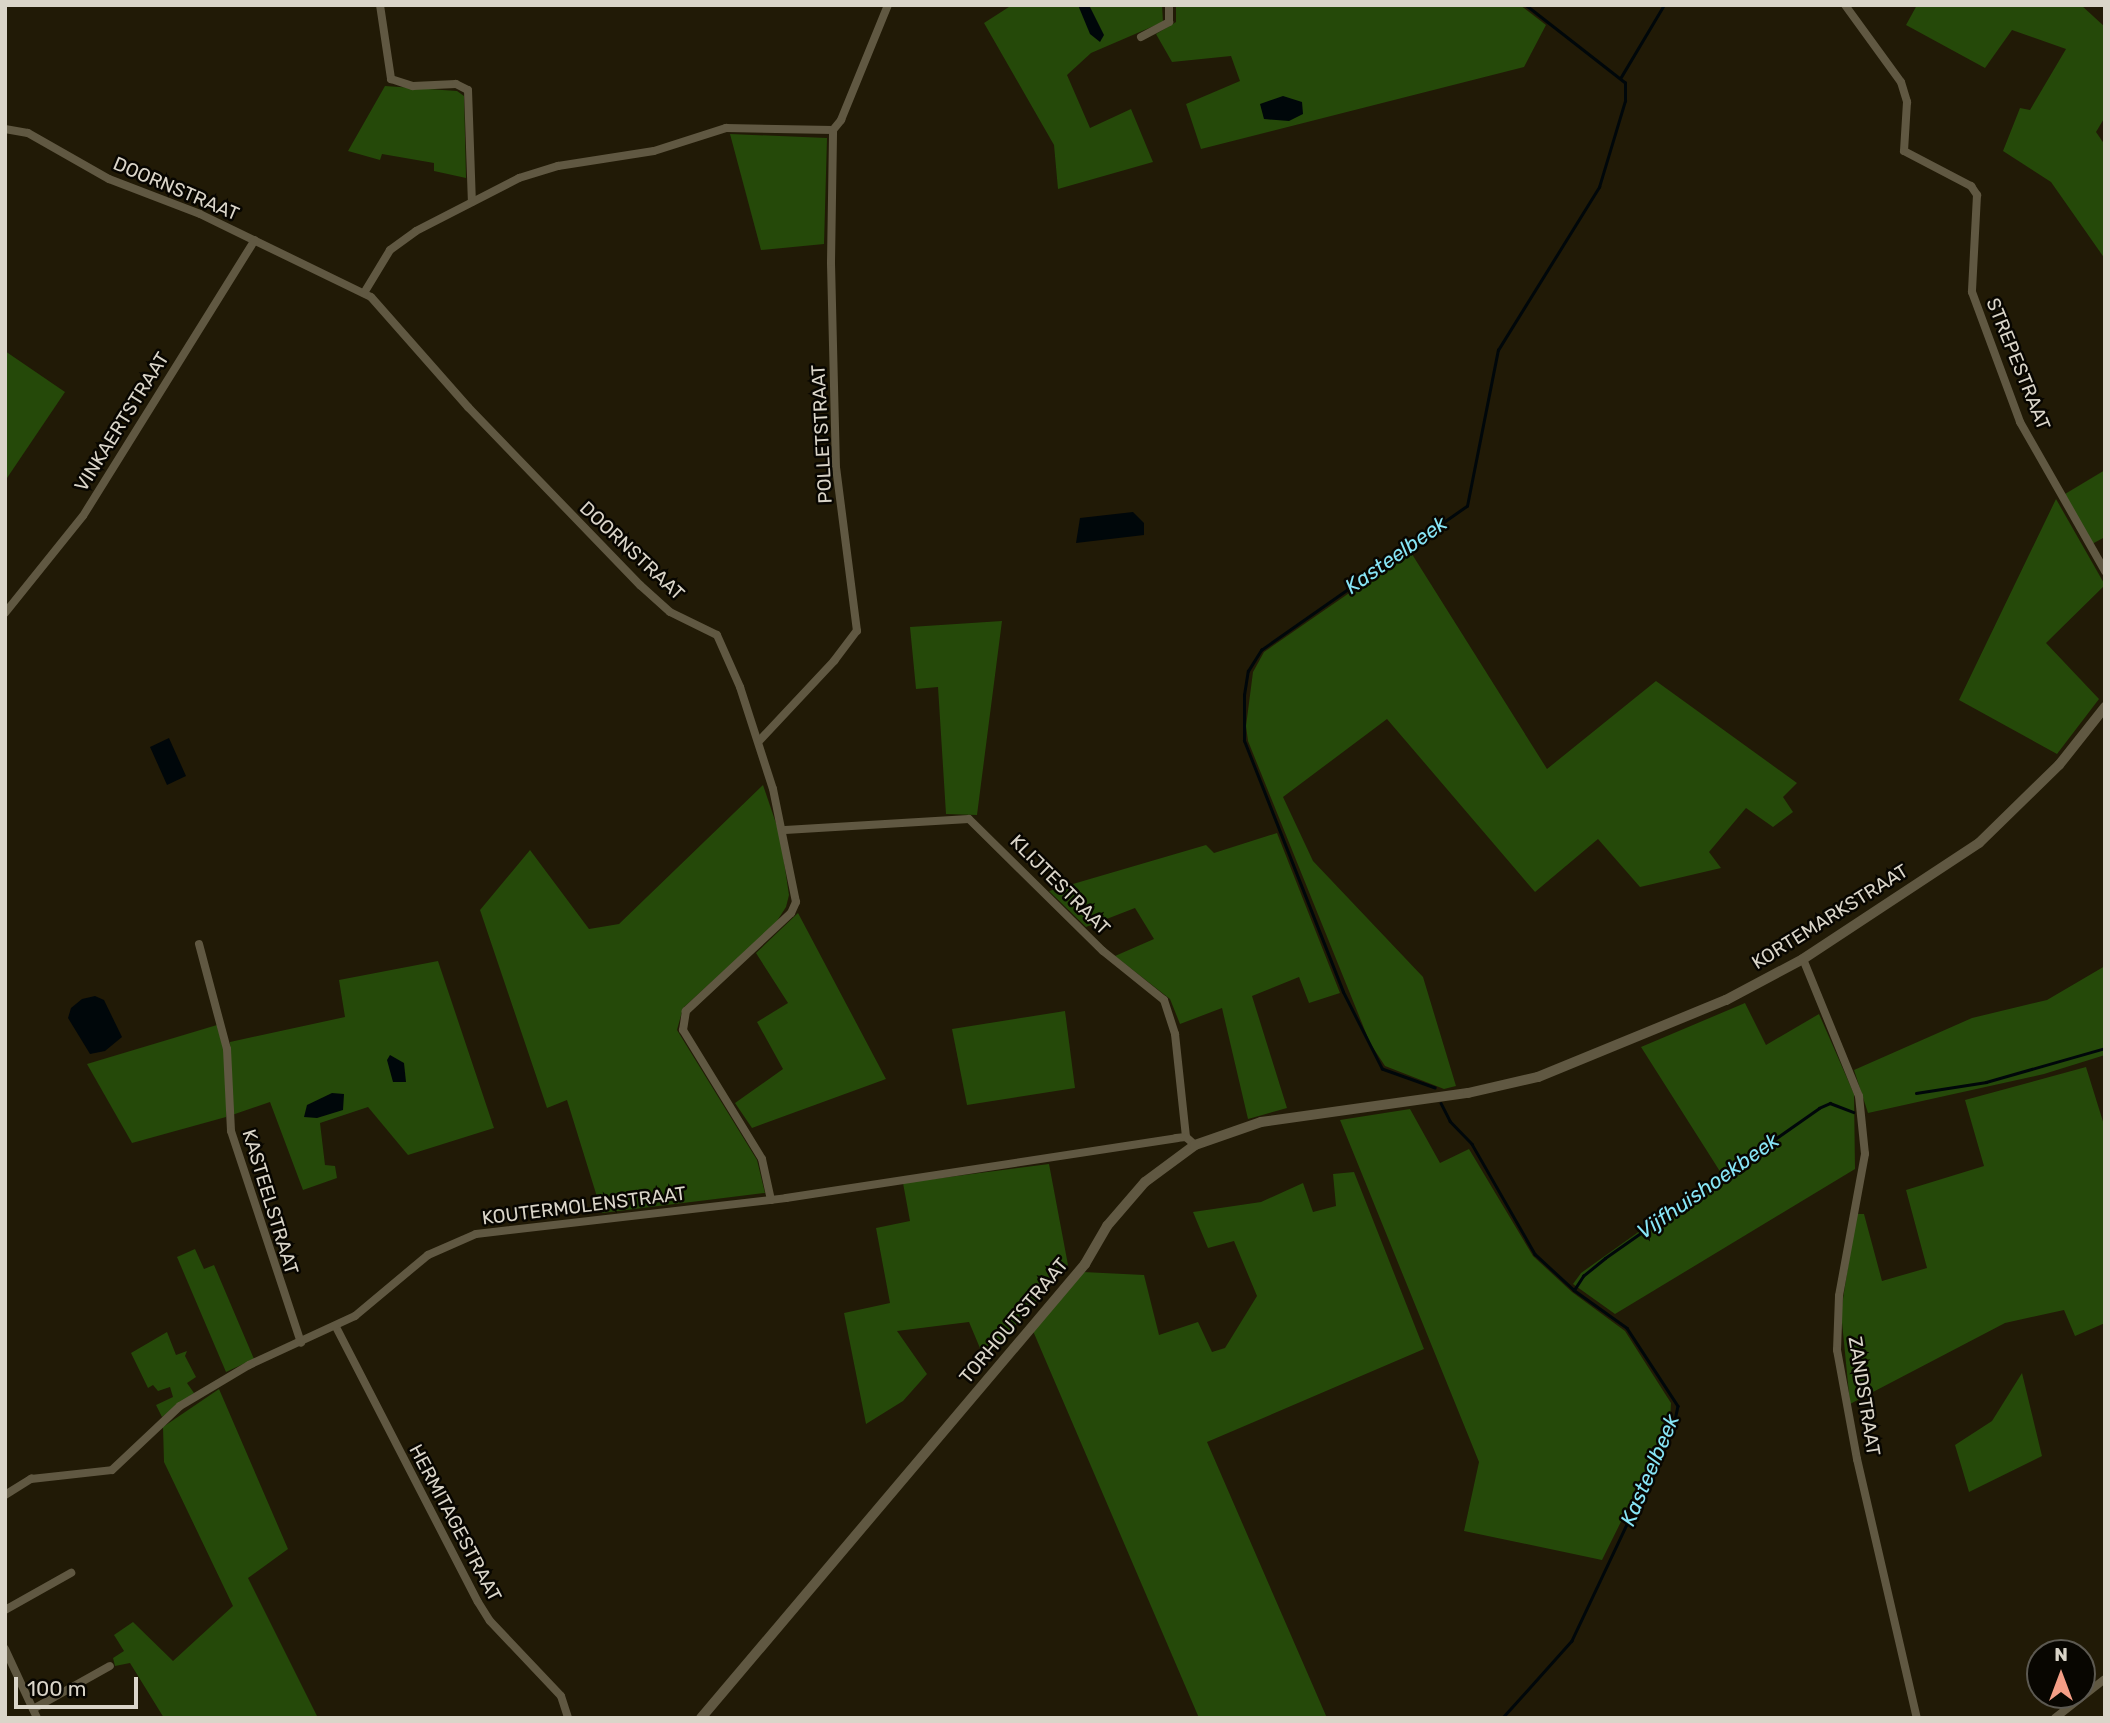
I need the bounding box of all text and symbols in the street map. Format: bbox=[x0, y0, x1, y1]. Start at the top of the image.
street label: DOORNSTRAAT bbox=[110, 152, 242, 226]
street label: STREPESTRAAT bbox=[1981, 295, 2055, 433]
street label: VINKAERTSTRAAT bbox=[70, 348, 174, 496]
street label: POLLETSTRAAT bbox=[807, 364, 837, 504]
street label: DOORNSTRAAT bbox=[575, 497, 689, 605]
water label: Kasteelbeek bbox=[1340, 511, 1452, 599]
street label: KLIJTESTRAAT bbox=[1005, 830, 1115, 940]
street label: KORTEMARKSTRAAT bbox=[1748, 860, 1912, 974]
street label: KASTEELSTRAAT bbox=[237, 1127, 303, 1277]
water label: Vijfhuishoekbeek bbox=[1632, 1128, 1784, 1244]
street label: KOUTERMOLENSTRAAT bbox=[481, 1182, 687, 1230]
street label: TORHOUTSTRAAT bbox=[955, 1254, 1073, 1388]
street label: ZANDSTRAAT bbox=[1843, 1335, 1885, 1457]
water label: Kasteelbeek bbox=[1615, 1410, 1685, 1530]
street label: HERMITAGESTRAAT bbox=[404, 1441, 506, 1605]
north arrow bbox=[2026, 1639, 2096, 1709]
text: N bbox=[2054, 1643, 2068, 1666]
scale bar bbox=[18, 1664, 142, 1708]
text: 100 m bbox=[27, 1676, 86, 1701]

